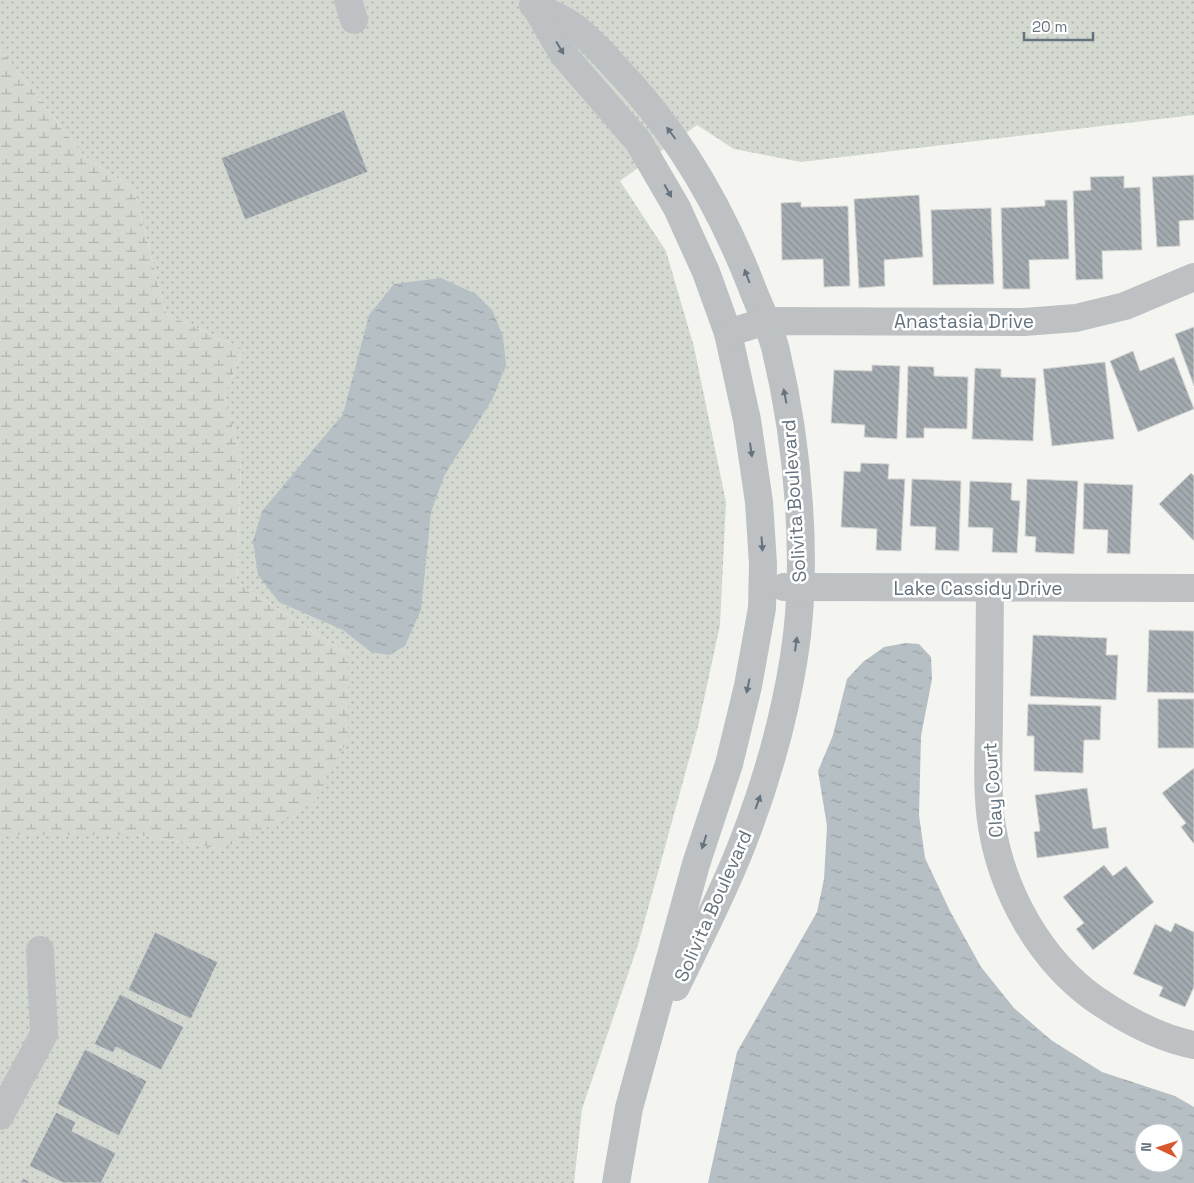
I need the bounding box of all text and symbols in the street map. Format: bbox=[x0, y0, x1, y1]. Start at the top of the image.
scale bar bbox=[1024, 10, 1093, 42]
text: 20 m bbox=[1032, 17, 1067, 36]
one-way arrow bbox=[555, 42, 564, 55]
one-way arrow bbox=[666, 126, 676, 140]
one-way arrow bbox=[664, 184, 672, 198]
one-way arrow bbox=[743, 269, 751, 283]
street label: Anastasia Drive bbox=[894, 309, 1034, 334]
one-way arrow bbox=[780, 387, 788, 403]
street label: Solivita Boulevard bbox=[776, 419, 812, 583]
one-way arrow bbox=[747, 442, 755, 458]
one-way arrow bbox=[758, 536, 766, 552]
street label: Lake Cassidy Drive bbox=[893, 576, 1063, 601]
one-way arrow bbox=[792, 636, 800, 652]
one-way arrow bbox=[744, 678, 752, 694]
street label: Clay Court bbox=[977, 741, 1009, 839]
one-way arrow bbox=[754, 794, 762, 809]
street label: Solivita Boulevard bbox=[668, 826, 758, 986]
one-way arrow bbox=[699, 835, 707, 850]
north arrow bbox=[1134, 1123, 1184, 1173]
text: N bbox=[1137, 1142, 1155, 1152]

